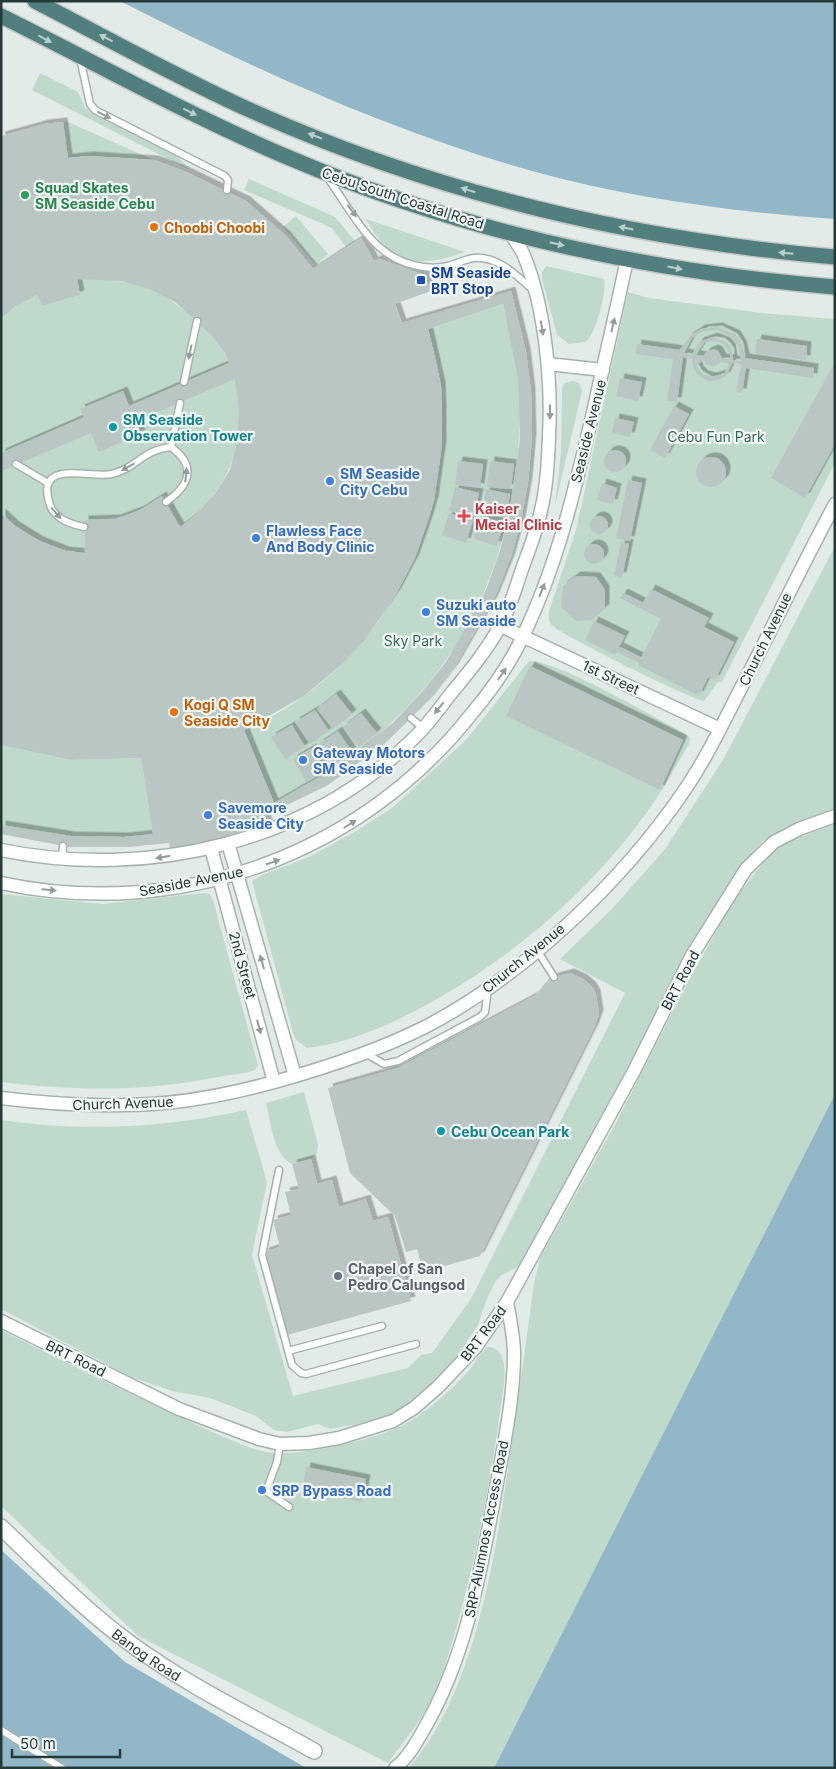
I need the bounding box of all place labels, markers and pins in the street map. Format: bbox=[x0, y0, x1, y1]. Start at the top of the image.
place label: Squad Skates SM Seaside Cebu bbox=[35, 179, 155, 212]
marker: Squad Skates SM Seaside Cebu bbox=[19, 189, 31, 201]
place label: Choobi Choobi bbox=[164, 219, 265, 236]
marker: Choobi Choobi bbox=[148, 221, 160, 233]
place label: SM Seaside BRT Stop bbox=[431, 264, 511, 297]
marker: SM Seaside BRT Stop bbox=[415, 274, 427, 286]
place label: SM Seaside Observation Tower bbox=[123, 411, 253, 444]
marker: SM Seaside Observation Tower bbox=[107, 421, 119, 433]
place label: SM Seaside City Cebu bbox=[340, 465, 420, 498]
marker: SM Seaside City Cebu bbox=[324, 475, 336, 487]
place label: Kaiser Mecial Clinic bbox=[475, 500, 562, 533]
marker: Kaiser Mecial Clinic bbox=[457, 509, 471, 523]
place label: Flawless Face And Body Clinic bbox=[266, 522, 375, 555]
marker: Flawless Face And Body Clinic bbox=[250, 532, 262, 544]
place label: Suzuki auto SM Seaside bbox=[436, 596, 517, 629]
marker: Suzuki auto SM Seaside bbox=[420, 606, 432, 618]
place label: Kogi Q SM Seaside City bbox=[184, 696, 270, 729]
marker: Kogi Q SM Seaside City bbox=[168, 706, 180, 718]
place label: Gateway Motors SM Seaside bbox=[313, 744, 425, 777]
marker: Gateway Motors SM Seaside bbox=[297, 754, 309, 766]
place label: Savemore Seaside City bbox=[218, 799, 304, 832]
marker: Savemore Seaside City bbox=[202, 809, 214, 821]
place label: Cebu Ocean Park bbox=[451, 1123, 570, 1140]
marker: Cebu Ocean Park bbox=[435, 1125, 447, 1137]
place label: Chapel of San Pedro Calungsod bbox=[348, 1260, 465, 1293]
marker: Chapel of San Pedro Calungsod bbox=[332, 1270, 344, 1282]
place label: SRP Bypass Road bbox=[272, 1482, 391, 1499]
marker: SRP Bypass Road bbox=[256, 1484, 268, 1496]

